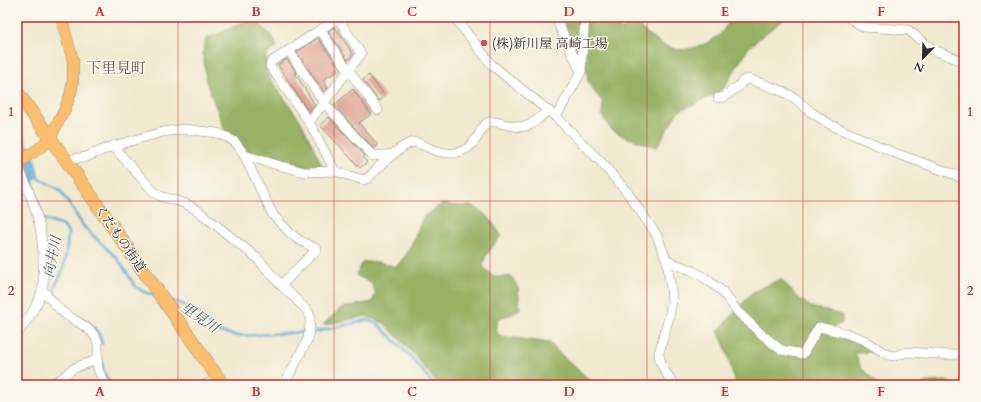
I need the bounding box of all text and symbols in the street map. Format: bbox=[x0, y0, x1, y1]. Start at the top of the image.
text: A bbox=[95, 3, 105, 21]
text: B bbox=[251, 3, 261, 21]
text: C bbox=[407, 3, 417, 21]
text: D bbox=[563, 3, 575, 21]
text: E bbox=[721, 3, 729, 21]
text: F bbox=[877, 3, 885, 21]
place label: (株)新川屋 高崎工場 bbox=[492, 35, 608, 53]
marker: (株)新川屋 高崎工場 bbox=[479, 38, 489, 48]
north arrow bbox=[903, 38, 943, 78]
district label: 下里見町 bbox=[86, 58, 146, 78]
text: N bbox=[912, 58, 927, 76]
text: 1 bbox=[8, 103, 14, 121]
text: 1 bbox=[967, 103, 973, 121]
street label: くだもの街道 bbox=[90, 201, 150, 276]
water label: 向井川 bbox=[39, 233, 66, 280]
text: 2 bbox=[8, 282, 15, 300]
text: 2 bbox=[967, 282, 974, 300]
water label: 里見川 bbox=[177, 298, 224, 338]
text: A bbox=[95, 383, 105, 401]
text: B bbox=[251, 383, 261, 401]
text: C bbox=[407, 383, 417, 401]
text: D bbox=[563, 383, 575, 401]
text: E bbox=[721, 383, 729, 401]
text: F bbox=[877, 383, 885, 401]

